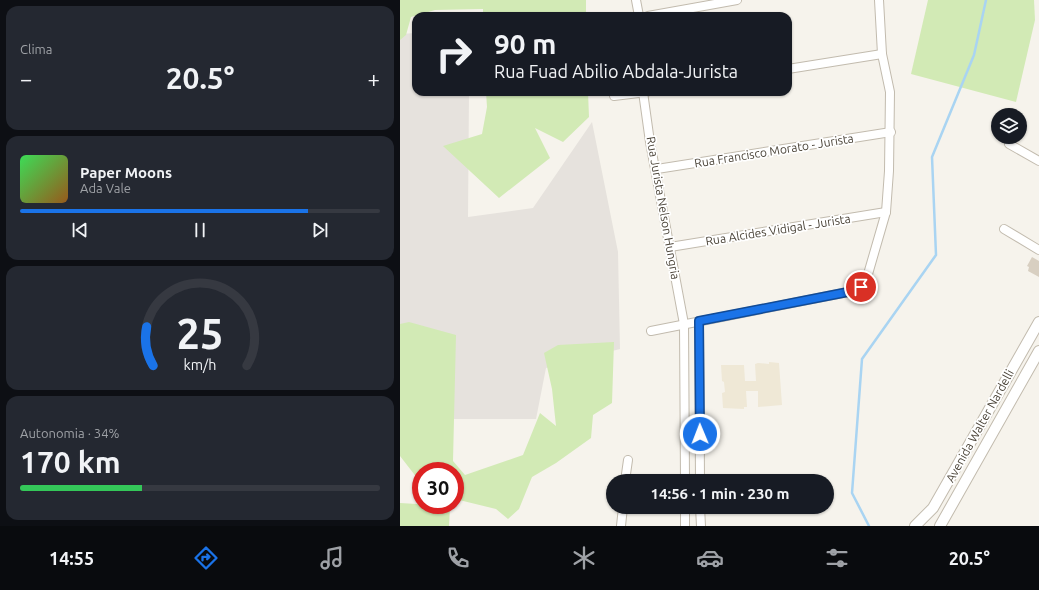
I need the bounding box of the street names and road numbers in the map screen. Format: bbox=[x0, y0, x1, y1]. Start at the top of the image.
street label: Rua Francisco Morato - Jurista bbox=[693, 131, 854, 170]
street label: Rua Jurista Nelson Hungria bbox=[644, 135, 682, 280]
street label: Rua Alcides Vidigal - Jurista bbox=[705, 212, 851, 247]
street label: Avenida Walter Nardelli bbox=[943, 367, 1016, 484]

